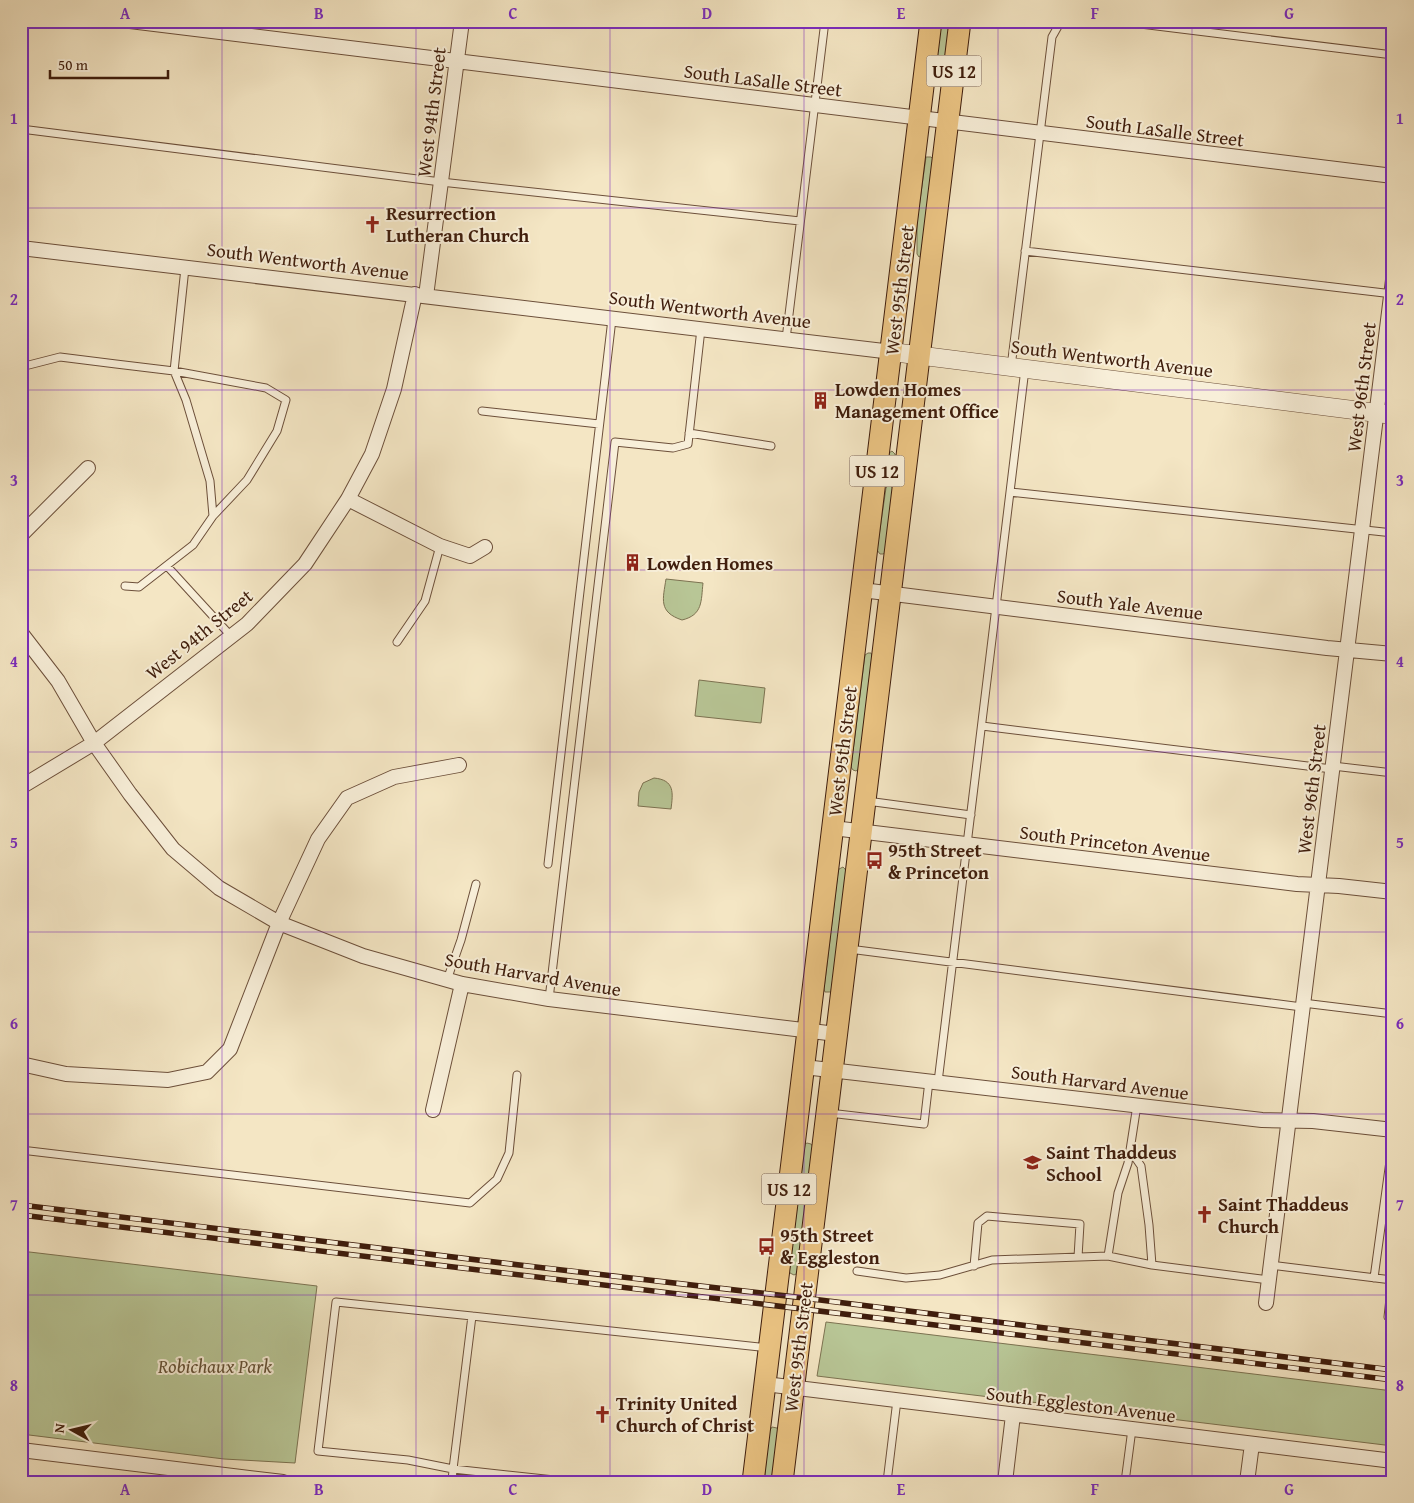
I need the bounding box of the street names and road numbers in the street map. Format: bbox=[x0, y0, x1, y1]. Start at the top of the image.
street label: West 94th Street bbox=[409, 45, 453, 179]
street label: South LaSalle Street bbox=[682, 56, 844, 104]
road number: US 12 bbox=[926, 56, 982, 86]
street label: South LaSalle Street bbox=[1084, 106, 1246, 154]
street label: West 95th Street bbox=[877, 223, 921, 357]
street label: South Wentworth Avenue bbox=[205, 235, 411, 287]
street label: South Wentworth Avenue bbox=[607, 283, 813, 335]
street label: West 96th Street bbox=[1339, 320, 1383, 454]
street label: South Wentworth Avenue bbox=[1009, 332, 1215, 384]
road number: US 12 bbox=[850, 456, 904, 486]
street label: South Yale Avenue bbox=[1055, 581, 1205, 627]
street label: West 94th Street bbox=[139, 582, 259, 686]
street label: West 95th Street bbox=[820, 684, 864, 818]
street label: West 96th Street bbox=[1289, 722, 1333, 856]
street label: South Princeton Avenue bbox=[1018, 817, 1212, 869]
street label: South Harvard Avenue bbox=[443, 945, 623, 1003]
street label: South Harvard Avenue bbox=[1010, 1057, 1190, 1107]
road number: US 12 bbox=[762, 1174, 816, 1204]
street label: West 95th Street bbox=[776, 1280, 820, 1414]
street label: South Eggleston Avenue bbox=[985, 1378, 1177, 1430]

